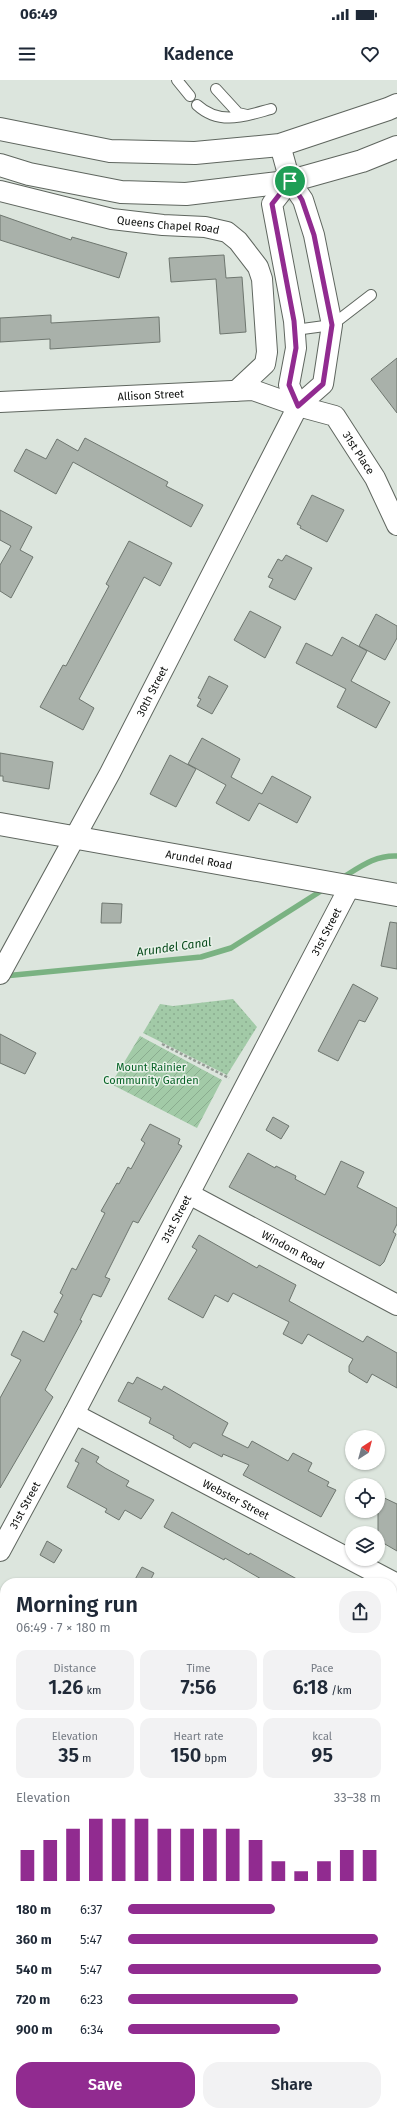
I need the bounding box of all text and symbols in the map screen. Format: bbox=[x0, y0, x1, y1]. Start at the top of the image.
text: 06:49 bbox=[20, 5, 57, 23]
icon: menu bbox=[16, 43, 38, 65]
text: Kadence bbox=[163, 43, 234, 65]
icon: heart bbox=[359, 43, 381, 65]
pin bbox=[273, 164, 307, 198]
icon: arrive bbox=[279, 170, 301, 192]
street label: Queens Chapel Road bbox=[116, 214, 221, 237]
street label: Allison Street bbox=[117, 387, 185, 403]
street label: 31st Place bbox=[340, 429, 377, 477]
street label: 30th Street bbox=[134, 664, 171, 719]
street label: Arundel Road bbox=[164, 848, 233, 872]
street label: 31st Street bbox=[309, 906, 344, 958]
water label: Arundel Canal bbox=[135, 935, 212, 959]
park label: Mount Rainier Community Garden bbox=[103, 1061, 199, 1087]
street label: 31st Street bbox=[159, 1193, 194, 1245]
street label: Windom Road bbox=[259, 1228, 327, 1272]
north arrow bbox=[345, 1430, 385, 1470]
map controls bbox=[345, 1430, 385, 1566]
street label: Webster Street bbox=[200, 1477, 271, 1523]
button: locate bbox=[345, 1478, 385, 1518]
street label: 31st Street bbox=[7, 1480, 43, 1531]
button: layers bbox=[345, 1526, 385, 1566]
text: Morning run bbox=[16, 1591, 138, 1618]
button: share bbox=[339, 1591, 381, 1633]
text: 06:49 · 7 × 180 m bbox=[16, 1620, 111, 1635]
text: Distance bbox=[53, 1662, 96, 1675]
text: Time bbox=[186, 1662, 211, 1675]
text: Pace bbox=[311, 1662, 334, 1675]
text: 1.26 bbox=[48, 1675, 83, 1699]
text: 7:56 bbox=[181, 1675, 216, 1699]
text: 6:18 bbox=[292, 1675, 328, 1699]
text: km bbox=[83, 1684, 101, 1697]
text: /km bbox=[328, 1684, 352, 1697]
text: Elevation bbox=[52, 1730, 98, 1743]
text: Heart rate bbox=[173, 1730, 224, 1743]
text: kcal bbox=[312, 1730, 332, 1743]
text: 35 bbox=[58, 1743, 79, 1767]
text: 150 bbox=[170, 1743, 201, 1767]
text: 95 bbox=[311, 1743, 333, 1767]
text: m bbox=[79, 1752, 91, 1765]
text: bpm bbox=[201, 1752, 227, 1765]
text: Elevation bbox=[16, 1790, 70, 1805]
text: 33–38 m bbox=[334, 1790, 381, 1805]
text: 180 m bbox=[16, 1902, 51, 1917]
text: 6:37 bbox=[80, 1902, 102, 1917]
text: 360 m bbox=[16, 1932, 52, 1947]
text: 5:47 bbox=[80, 1932, 102, 1947]
text: 540 m bbox=[16, 1962, 52, 1977]
text: 5:47 bbox=[80, 1962, 102, 1977]
text: 720 m bbox=[16, 1992, 50, 2007]
text: 6:23 bbox=[80, 1992, 103, 2007]
text: 900 m bbox=[16, 2022, 53, 2037]
text: 6:34 bbox=[80, 2022, 104, 2037]
button: Save bbox=[16, 2062, 195, 2108]
button: Share bbox=[203, 2062, 381, 2108]

